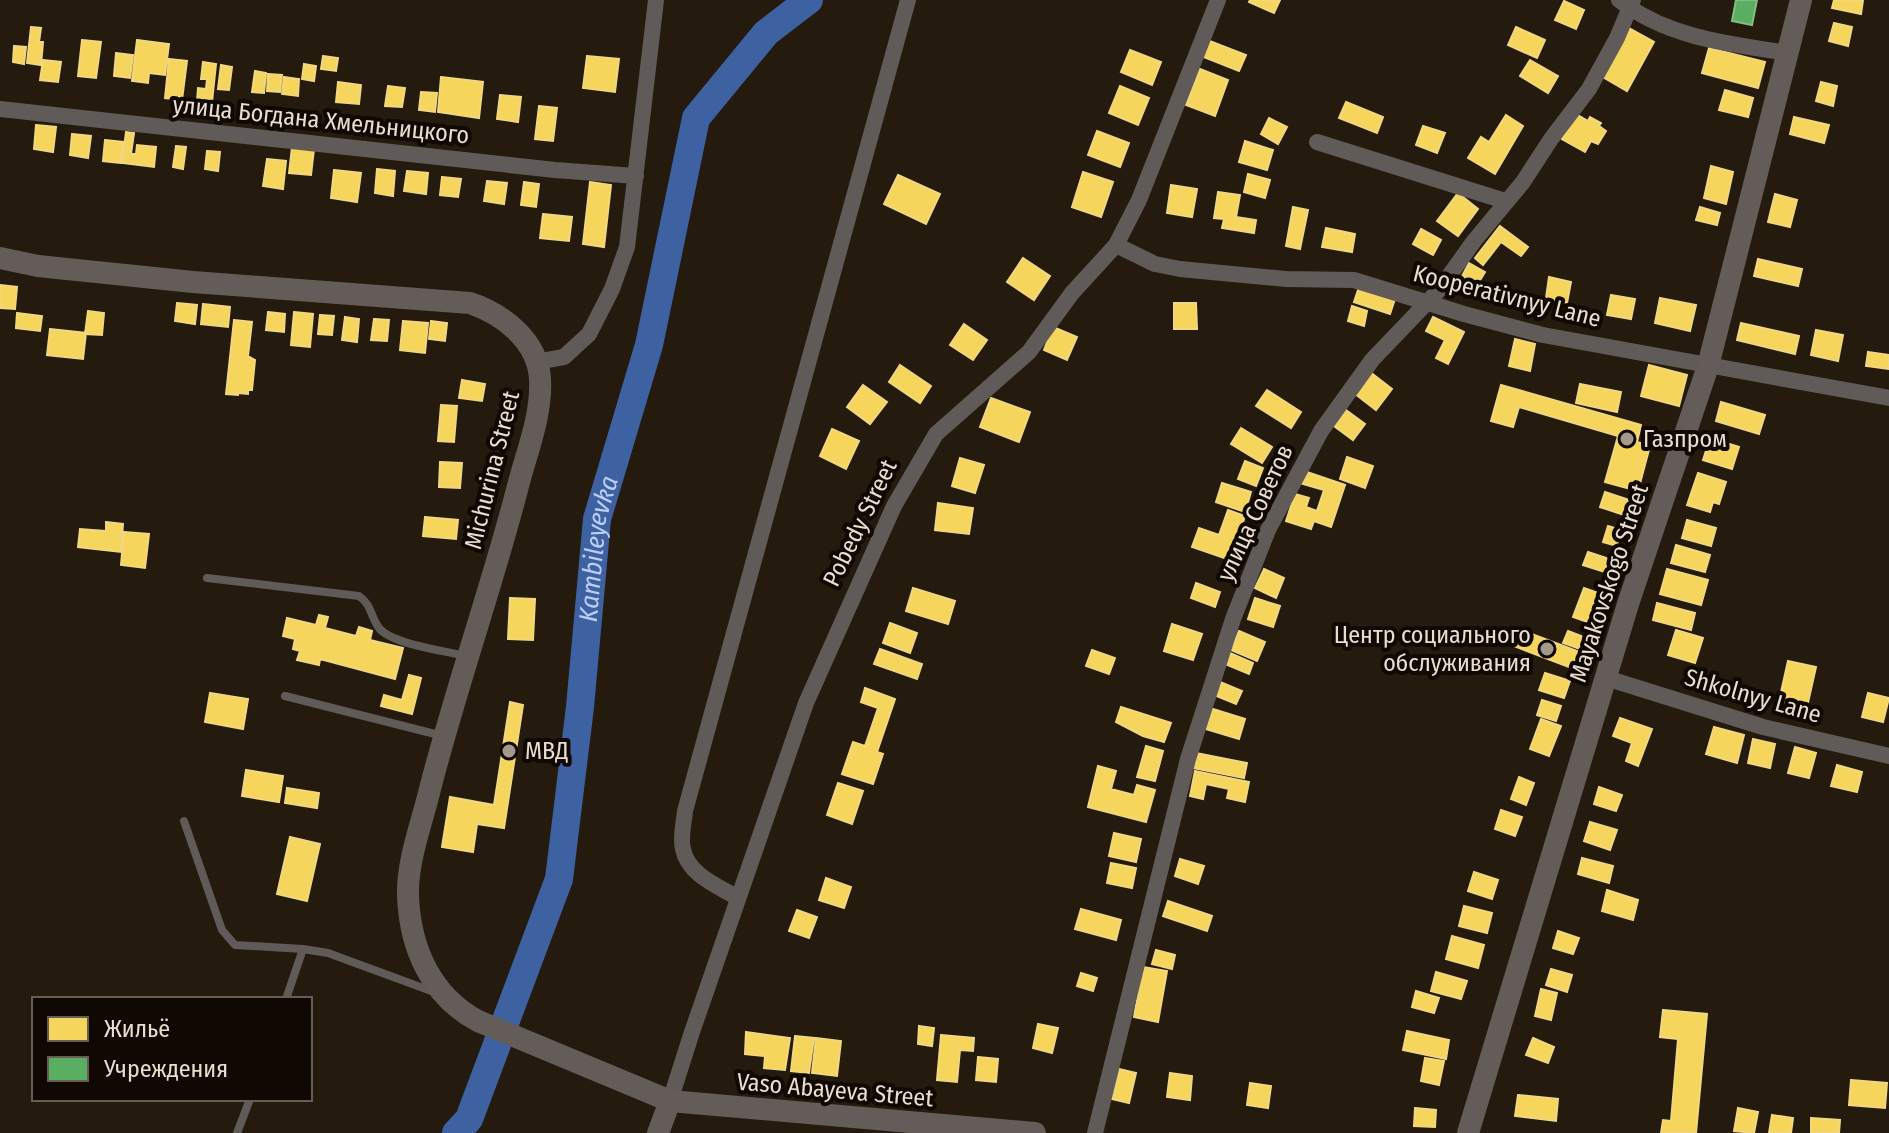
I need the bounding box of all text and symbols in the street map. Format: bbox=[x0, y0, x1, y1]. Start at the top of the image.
street label: улица Богдана Хмельницкого bbox=[171, 91, 471, 149]
street label: Kooperativnyy Lane bbox=[1410, 259, 1604, 333]
street label: Michurina Street bbox=[459, 388, 525, 552]
place label: Газпром bbox=[1643, 425, 1727, 453]
marker: Газпром bbox=[1618, 430, 1636, 448]
street label: улица Советов bbox=[1211, 440, 1299, 586]
street label: Pobedy Street bbox=[817, 455, 903, 591]
water label: Kambileyevka bbox=[572, 472, 625, 623]
street label: Mayakovskogo Street bbox=[1564, 480, 1654, 686]
place label: Центр социального обслуживания bbox=[1334, 621, 1531, 677]
marker: Центр социального обслуживания bbox=[1538, 640, 1556, 658]
street label: Shkolnyy Lane bbox=[1681, 663, 1825, 729]
place label: МВД bbox=[525, 737, 569, 765]
marker: МВД bbox=[500, 742, 518, 760]
legend bbox=[32, 997, 312, 1101]
text: Жильё bbox=[104, 1015, 170, 1043]
text: Учреждения bbox=[103, 1055, 228, 1083]
street label: Vaso Abayeva Street bbox=[736, 1067, 935, 1113]

